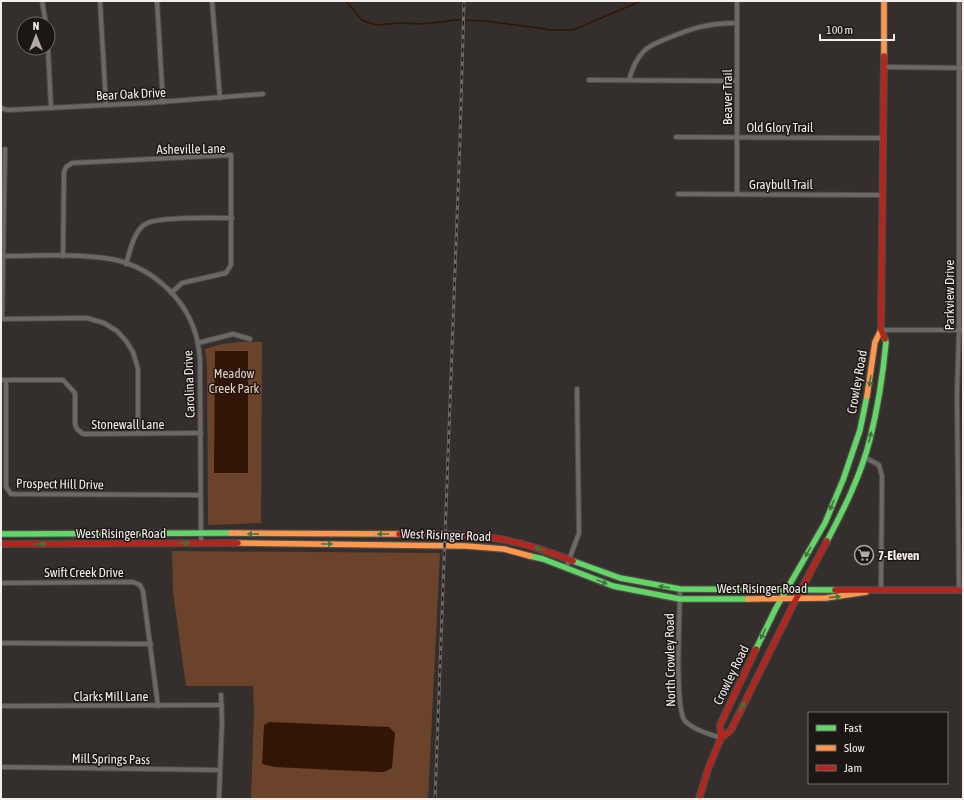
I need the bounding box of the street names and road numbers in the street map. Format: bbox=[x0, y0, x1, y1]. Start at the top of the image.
street label: Beaver Trail bbox=[720, 69, 735, 125]
street label: Bear Oak Drive bbox=[96, 85, 166, 103]
street label: Old Glory Trail bbox=[746, 120, 814, 135]
street label: Asheville Lane bbox=[156, 141, 226, 157]
street label: Graybull Trail bbox=[749, 177, 814, 192]
street label: Parkview Drive bbox=[942, 260, 957, 330]
street label: Crowley Road bbox=[844, 349, 870, 415]
street label: Carolina Drive bbox=[180, 350, 198, 418]
street label: Stonewall Lane bbox=[92, 417, 165, 432]
street label: Prospect Hill Drive bbox=[16, 476, 104, 492]
street label: West Risinger Road bbox=[76, 526, 166, 541]
street label: West Risinger Road bbox=[401, 526, 491, 544]
street label: Swift Creek Drive bbox=[44, 565, 124, 580]
street label: West Risinger Road bbox=[717, 581, 807, 596]
street label: North Crowley Road bbox=[662, 613, 678, 707]
street label: Crowley Road bbox=[710, 643, 752, 707]
street label: Clarks Mill Lane bbox=[74, 689, 149, 704]
street label: Mill Springs Pass bbox=[72, 751, 151, 767]

